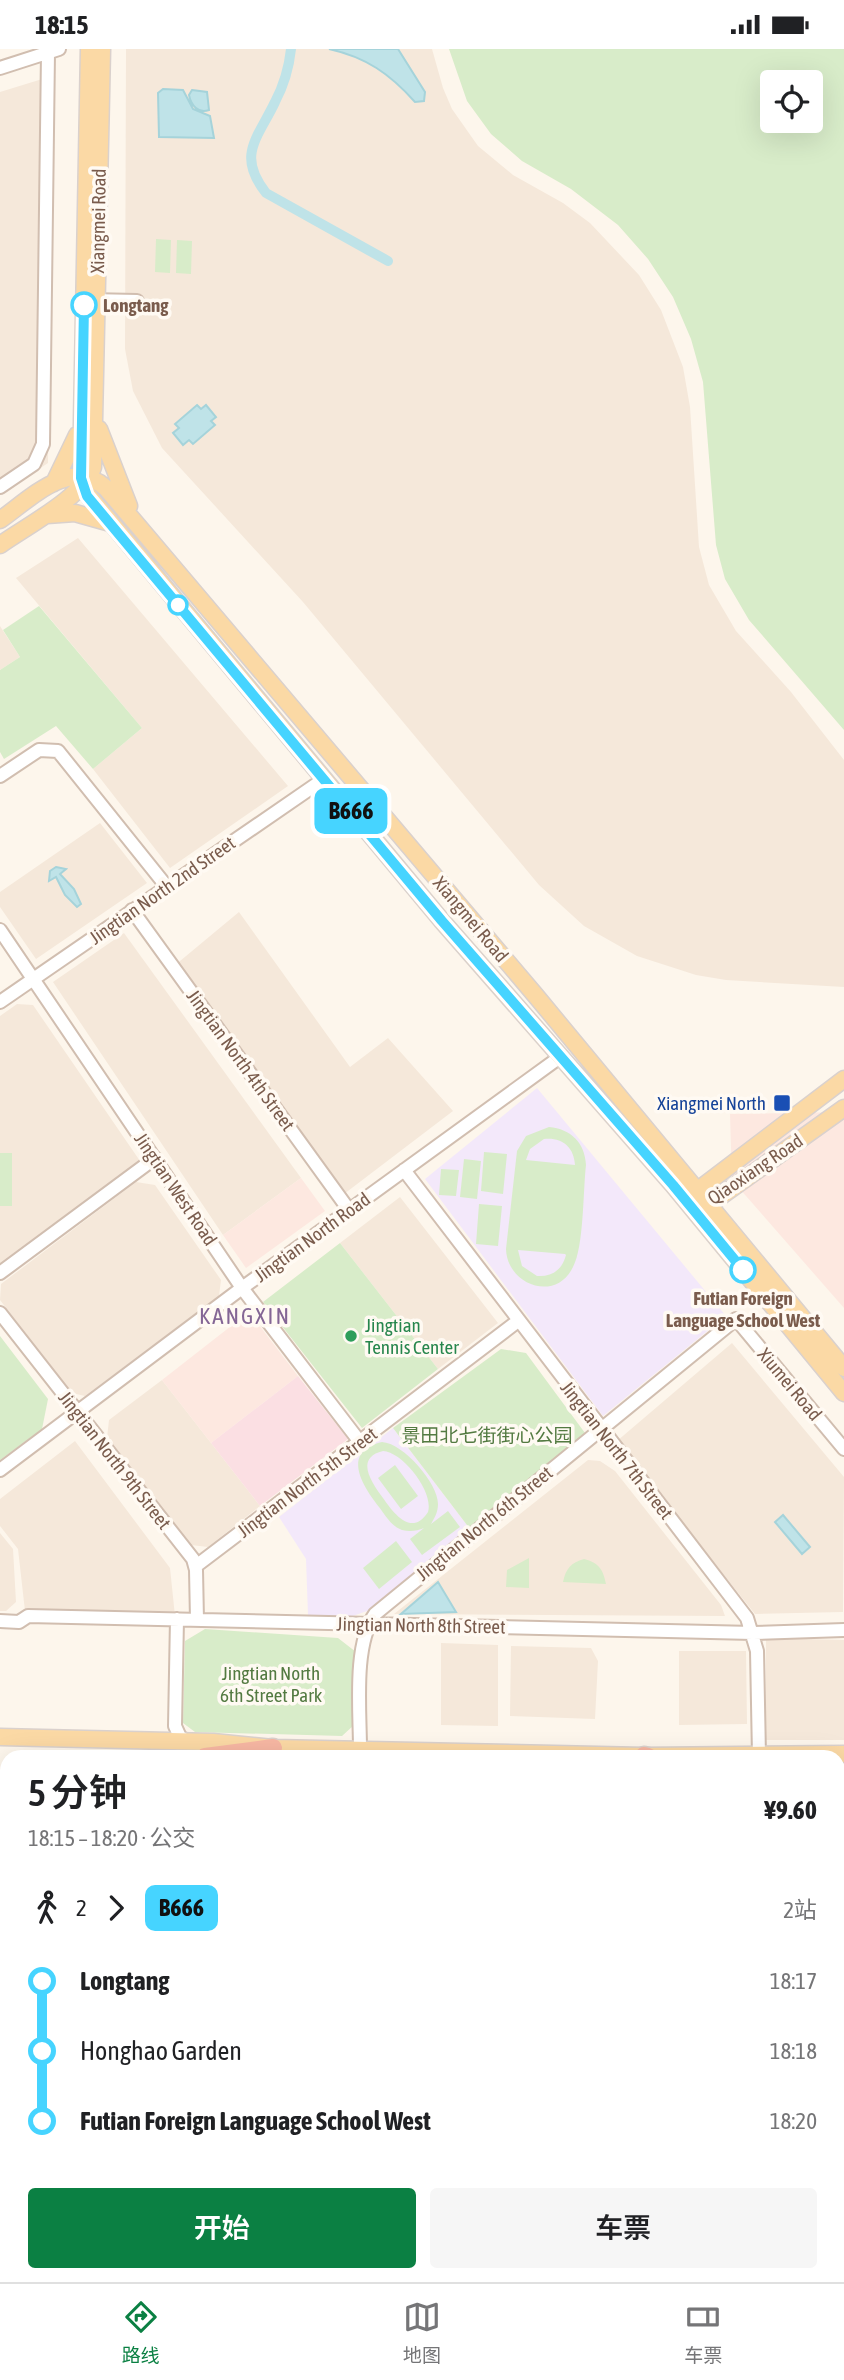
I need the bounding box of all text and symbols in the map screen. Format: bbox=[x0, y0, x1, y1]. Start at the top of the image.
text: 18:15 bbox=[35, 10, 89, 40]
map controls bbox=[760, 70, 823, 133]
button: locate bbox=[760, 70, 823, 133]
street label: Xiangmei Road bbox=[86, 168, 110, 274]
marker: Longtang bbox=[71, 292, 97, 318]
place label: Longtang bbox=[103, 294, 169, 316]
unlabelled marker bbox=[168, 595, 188, 615]
line badge: B666 bbox=[302, 788, 400, 834]
text: B666 bbox=[328, 797, 374, 824]
street label: Jingtian North 2nd Street bbox=[85, 831, 239, 949]
street label: Xiangmei Road bbox=[429, 872, 513, 966]
street label: Jingtian North 4th Street bbox=[182, 985, 300, 1135]
place label: Xiangmei North bbox=[657, 1092, 766, 1114]
marker: Xiangmei North bbox=[772, 1093, 792, 1113]
street label: Jingtian West Road bbox=[130, 1128, 222, 1250]
street label: Qiaoxiang Road bbox=[703, 1129, 807, 1209]
street label: Jingtian North Road bbox=[250, 1188, 374, 1286]
marker: Futian Foreign Language School West bbox=[730, 1257, 756, 1283]
place label: Futian Foreign Language School West bbox=[666, 1287, 821, 1331]
district label: KANGXIN bbox=[199, 1303, 291, 1329]
place label: Jingtian Tennis Center bbox=[365, 1314, 459, 1358]
marker: Jingtian Tennis Center bbox=[343, 1328, 359, 1344]
street label: Xiumei Road bbox=[753, 1343, 827, 1425]
street label: Jingtian North 7th Street bbox=[556, 1377, 678, 1523]
street label: Jingtian North 9th Street bbox=[54, 1387, 176, 1533]
street label: Jingtian North 5th Street bbox=[233, 1422, 381, 1542]
park label: 景田北七街街心公园 bbox=[401, 1424, 573, 1446]
street label: Jingtian North 6th Street bbox=[411, 1461, 557, 1585]
street label: Jingtian North 8th Street bbox=[336, 1613, 506, 1637]
park label: Jingtian North 6th Street Park bbox=[220, 1662, 323, 1706]
text: 5 分钟 bbox=[28, 1771, 127, 1814]
text: ¥9.60 bbox=[764, 1795, 817, 1825]
text: 18:15 – 18:20 · 公交 bbox=[28, 1825, 195, 1851]
icon: walk bbox=[28, 1889, 66, 1927]
icon: forward bbox=[97, 1889, 135, 1927]
text: B666 bbox=[159, 1894, 204, 1921]
text: 2 bbox=[76, 1895, 87, 1921]
text: 2站 bbox=[783, 1897, 817, 1923]
text: Longtang bbox=[80, 1966, 169, 1996]
text: 18:17 bbox=[770, 1968, 817, 1994]
text: Honghao Garden bbox=[80, 2036, 242, 2066]
text: 18:18 bbox=[770, 2038, 817, 2064]
text: Futian Foreign Language School West bbox=[80, 2106, 431, 2136]
text: 18:20 bbox=[770, 2108, 817, 2134]
button: 开始 bbox=[28, 2188, 416, 2268]
button: 车票 bbox=[430, 2188, 817, 2268]
tab: 路线 bbox=[122, 2298, 160, 2367]
tab: 地图 bbox=[403, 2298, 441, 2367]
tab: 车票 bbox=[684, 2298, 722, 2367]

